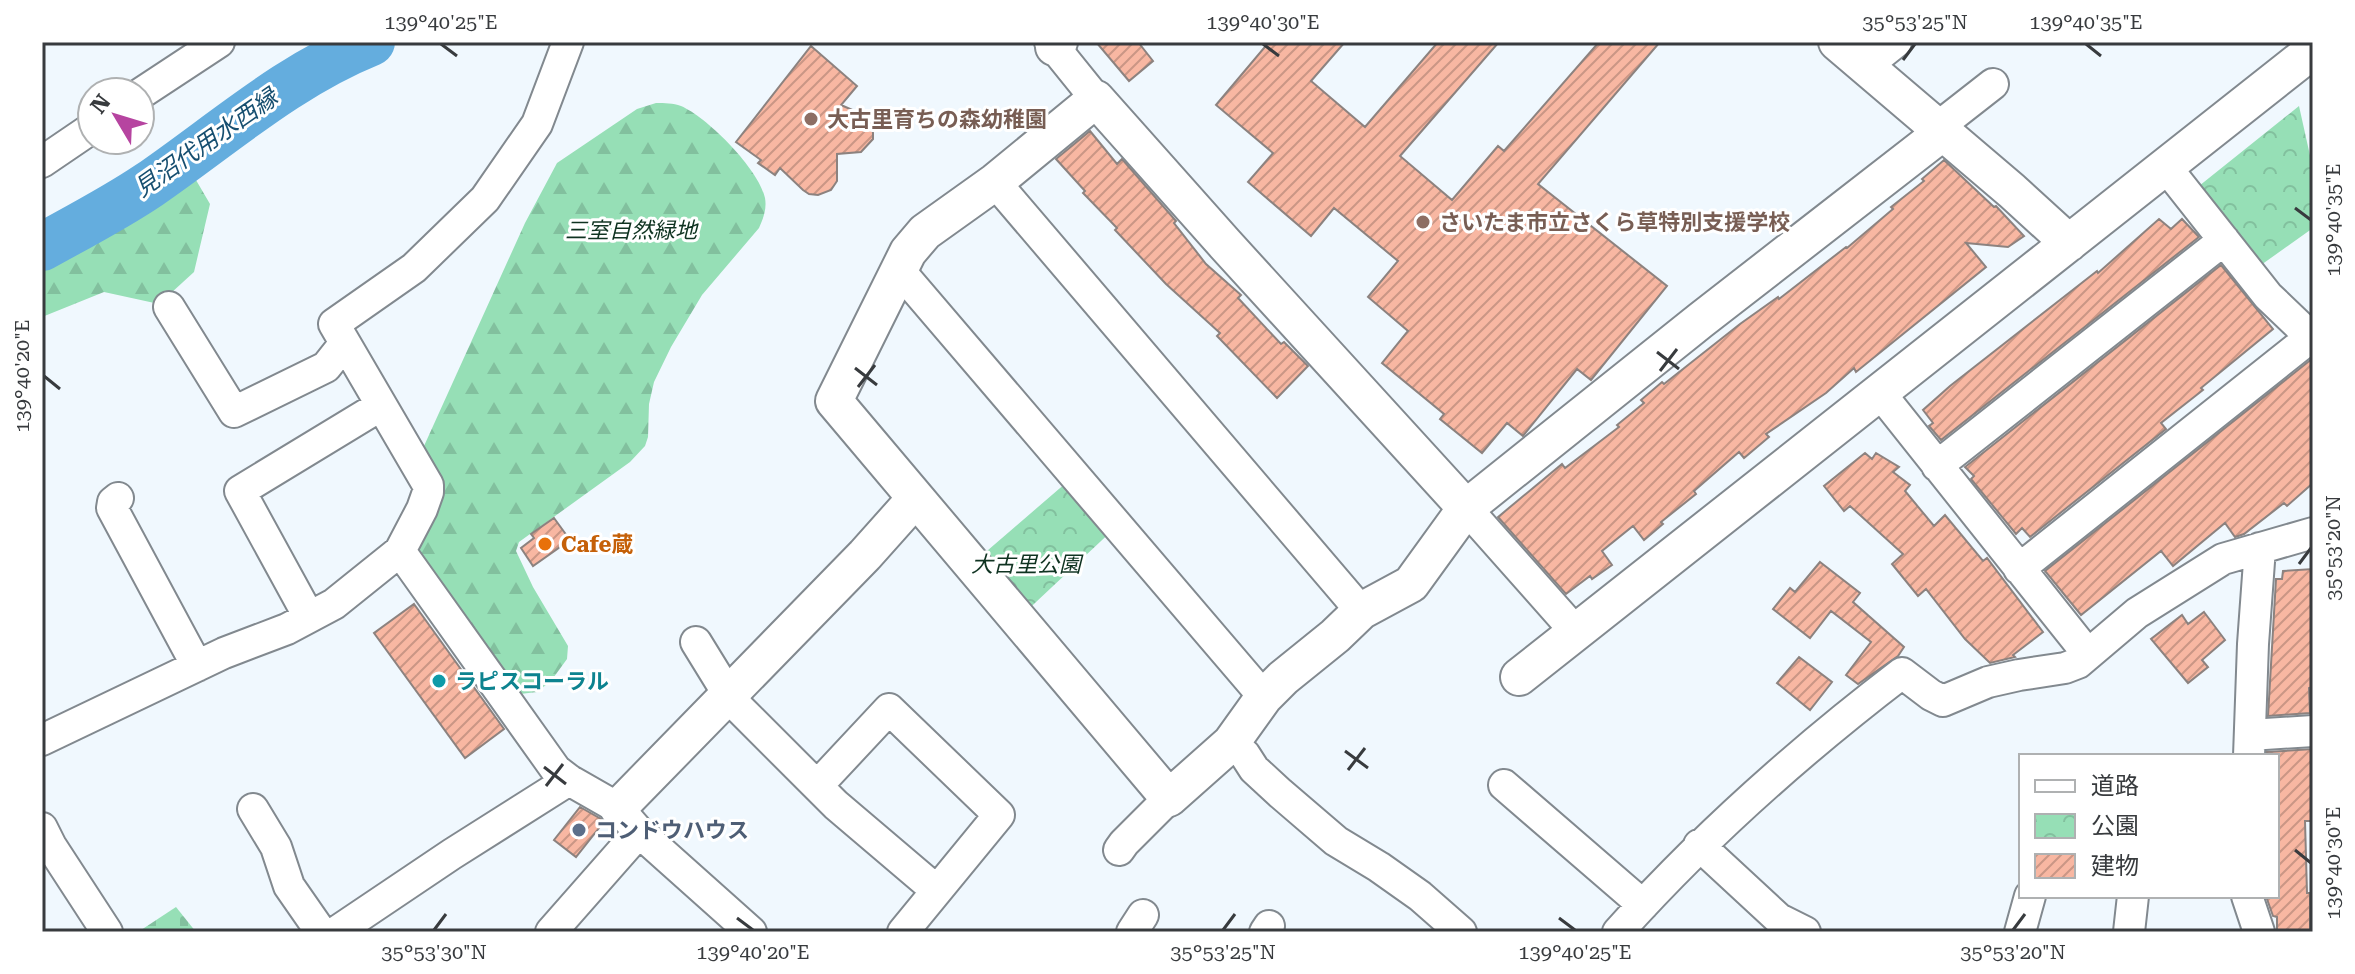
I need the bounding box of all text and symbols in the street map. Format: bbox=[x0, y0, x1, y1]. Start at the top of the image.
text: 139°40'25"E bbox=[384, 10, 498, 34]
text: 139°40'30"E bbox=[1206, 10, 1320, 34]
text: 35°53'25"N bbox=[1862, 10, 1968, 34]
text: 139°40'35"E bbox=[2029, 10, 2143, 34]
north arrow bbox=[76, 76, 156, 156]
water label: 見沼代用水西縁 bbox=[129, 82, 285, 203]
text: N bbox=[86, 90, 116, 118]
place label: 大古里育ちの森幼稚園 bbox=[827, 107, 1047, 132]
marker: 大古里育ちの森幼稚園 bbox=[802, 110, 820, 128]
text: 139°40'35"E bbox=[2321, 163, 2345, 277]
place label: さいたま市立さくら草特別支援学校 bbox=[1439, 210, 1790, 235]
marker: さいたま市立さくら草特別支援学校 bbox=[1414, 213, 1432, 231]
park label: 三室自然緑地 bbox=[565, 218, 699, 243]
text: 139°40'20"E bbox=[10, 319, 34, 433]
text: 35°53'20"N bbox=[2321, 495, 2345, 601]
place label: Cafe蔵 bbox=[561, 532, 633, 557]
marker: Cafe蔵 bbox=[536, 535, 554, 553]
park label: 大古里公園 bbox=[971, 552, 1084, 577]
place label: ラピスコーラル bbox=[455, 669, 609, 694]
marker: ラピスコーラル bbox=[430, 672, 448, 690]
legend bbox=[2019, 754, 2279, 898]
text: 道路 bbox=[2091, 772, 2139, 800]
text: 139°40'30"E bbox=[2321, 806, 2345, 920]
text: 公園 bbox=[2091, 812, 2139, 840]
place label: コンドウハウス bbox=[595, 818, 749, 843]
marker: コンドウハウス bbox=[570, 821, 588, 839]
text: 建物 bbox=[2091, 852, 2139, 880]
text: 35°53'30"N bbox=[381, 940, 487, 964]
text: 139°40'20"E bbox=[696, 940, 810, 964]
text: 35°53'25"N bbox=[1170, 940, 1276, 964]
text: 139°40'25"E bbox=[1518, 940, 1632, 964]
text: 35°53'20"N bbox=[1960, 940, 2066, 964]

